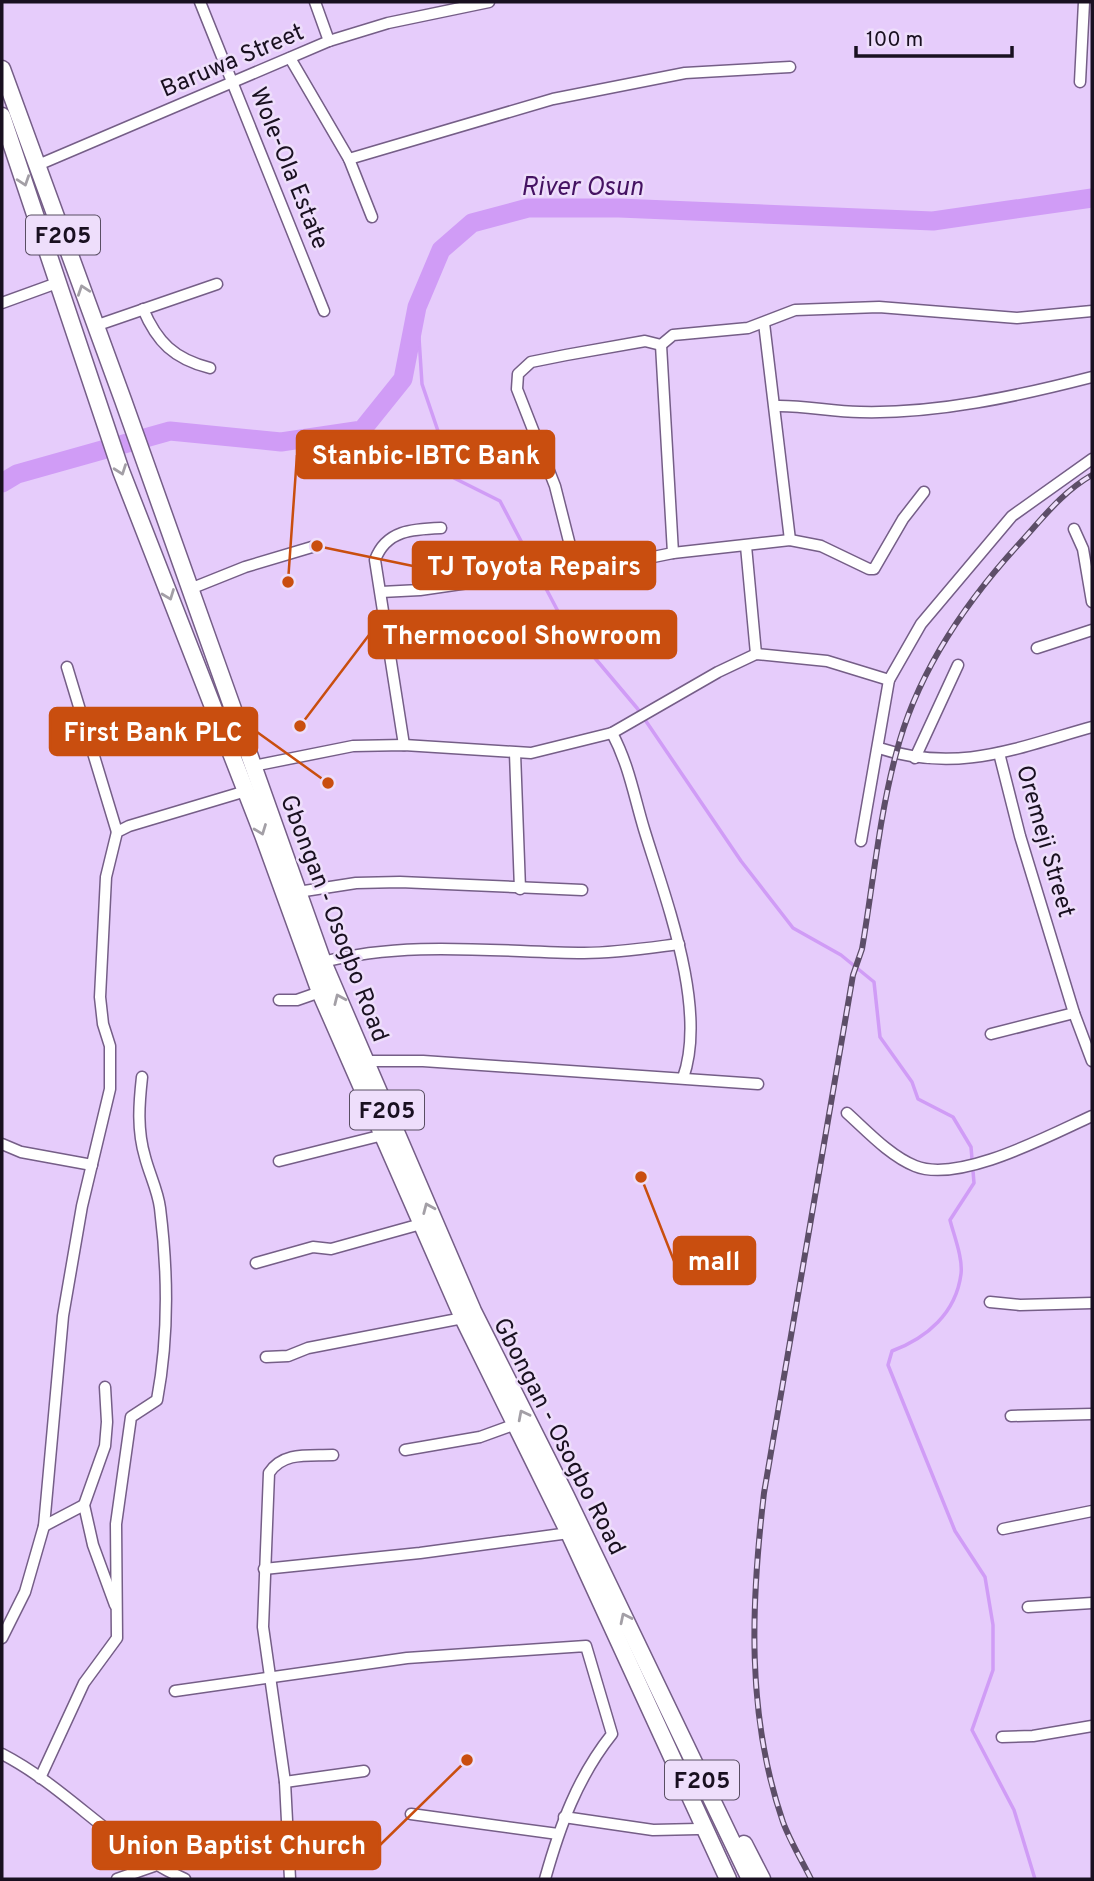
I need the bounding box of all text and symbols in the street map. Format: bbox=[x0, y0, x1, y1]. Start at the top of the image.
scale bar bbox=[856, 14, 1012, 58]
street label: Baruwa Street bbox=[157, 18, 309, 105]
text: 100 m bbox=[866, 27, 923, 54]
street label: Wole-Ola Estate bbox=[242, 83, 334, 254]
water label: River Osun bbox=[521, 172, 643, 205]
one-way arrow bbox=[16, 174, 30, 186]
road number: F205 bbox=[26, 216, 100, 254]
one-way arrow bbox=[77, 285, 91, 297]
callout: Stanbic-IBTC Bank bbox=[297, 431, 554, 478]
text: Stanbic-IBTC Bank bbox=[312, 441, 540, 474]
one-way arrow bbox=[112, 463, 126, 475]
callout: TJ Toyota Repairs bbox=[413, 542, 655, 589]
text: TJ Toyota Repairs bbox=[427, 552, 641, 585]
one-way arrow bbox=[160, 588, 174, 600]
callout: Thermocool Showroom bbox=[369, 611, 676, 658]
text: Thermocool Showroom bbox=[382, 621, 662, 654]
callout: First Bank PLC bbox=[50, 708, 257, 755]
text: First Bank PLC bbox=[64, 718, 242, 751]
street label: Oremeji Street bbox=[1008, 762, 1080, 921]
street label: Gbongan - Osogbo Road bbox=[272, 791, 394, 1046]
one-way arrow bbox=[252, 823, 266, 835]
one-way arrow bbox=[333, 994, 347, 1006]
road number: F205 bbox=[350, 1091, 424, 1130]
one-way arrow bbox=[423, 1203, 437, 1215]
callout: mall bbox=[674, 1237, 755, 1284]
text: mall bbox=[688, 1247, 740, 1280]
street label: Gbongan - Osogbo Road bbox=[485, 1313, 631, 1561]
one-way arrow bbox=[518, 1410, 532, 1422]
one-way arrow bbox=[620, 1613, 634, 1625]
road number: F205 bbox=[665, 1760, 739, 1800]
callout: Union Baptist Church bbox=[93, 1822, 380, 1869]
text: Union Baptist Church bbox=[108, 1831, 366, 1864]

